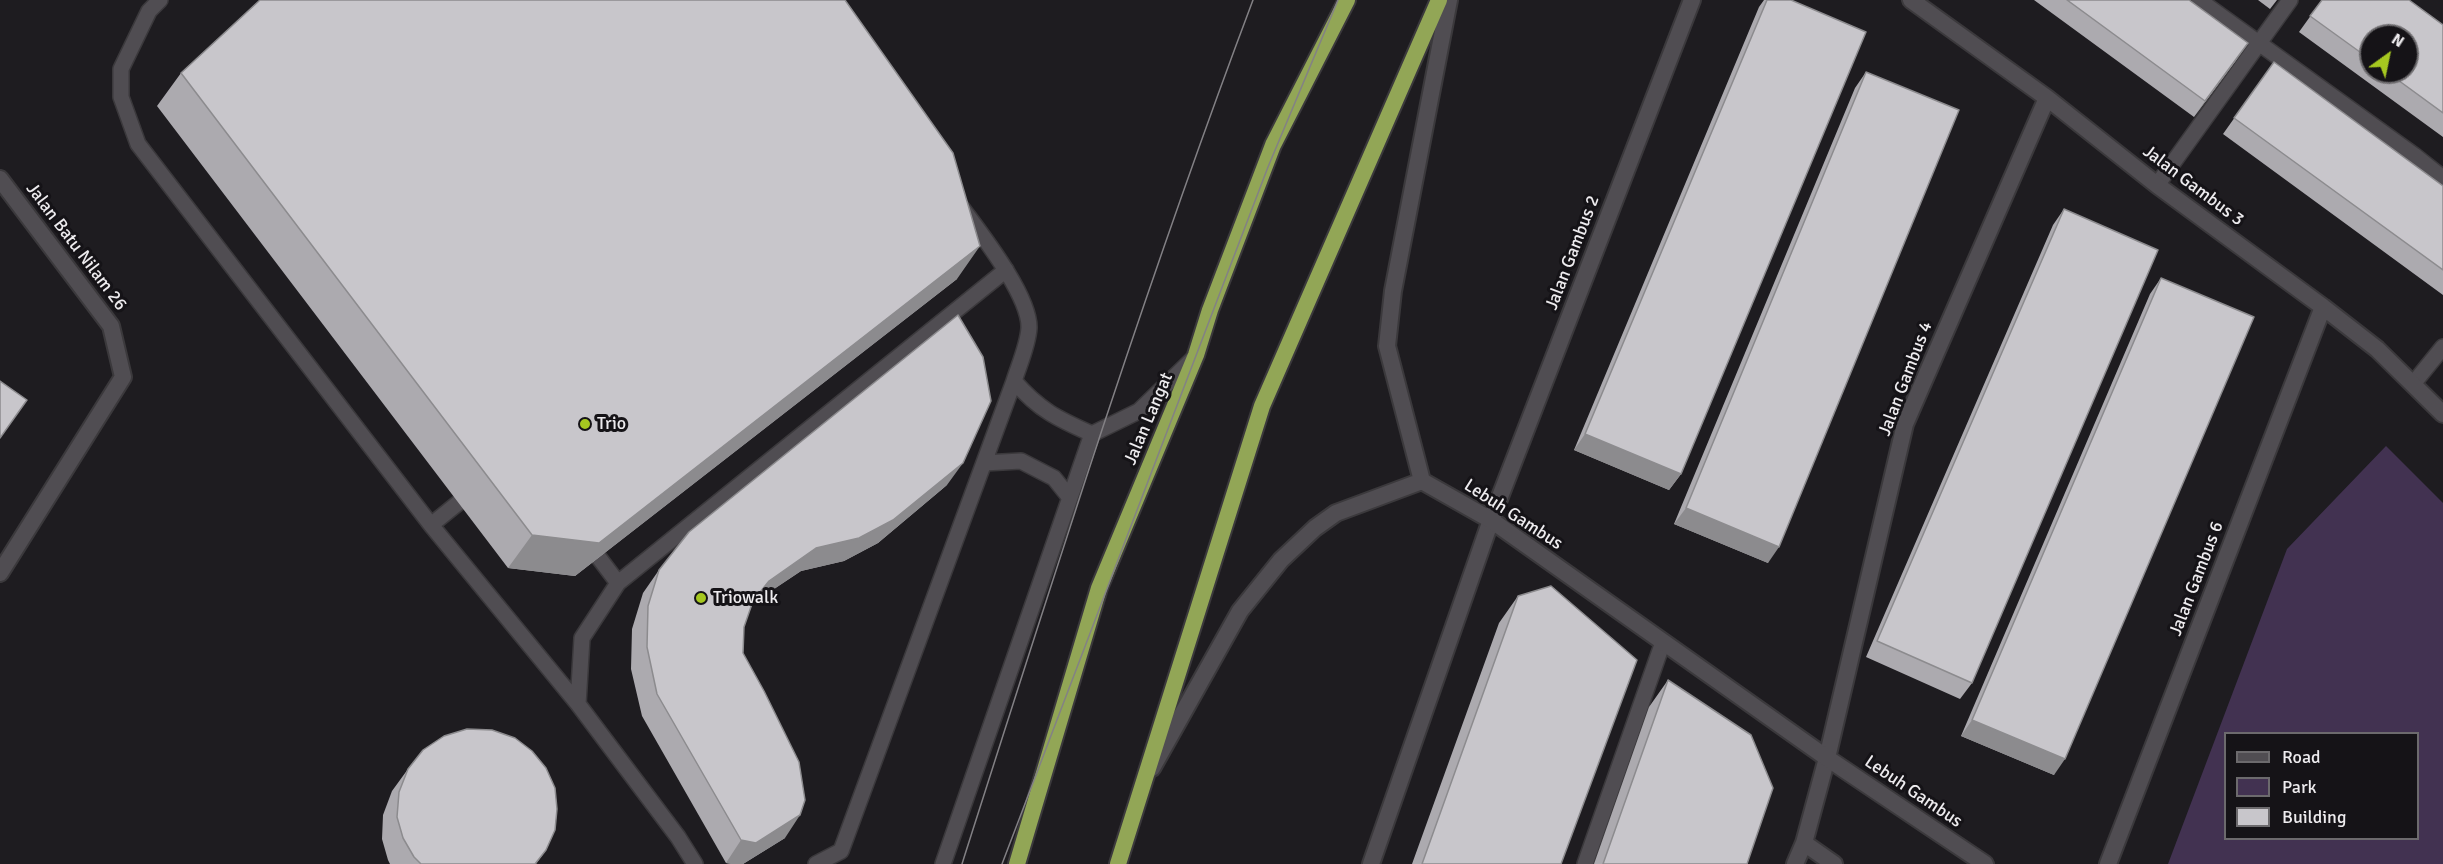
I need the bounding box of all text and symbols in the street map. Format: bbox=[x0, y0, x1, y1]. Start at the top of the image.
north arrow bbox=[2359, 24, 2419, 84]
text: N bbox=[2388, 29, 2408, 52]
street label: Jalan Gambus 3 bbox=[2138, 141, 2248, 231]
street label: Jalan Batu Nilam 26 bbox=[21, 179, 131, 315]
street label: Jalan Gambus 2 bbox=[1541, 193, 1605, 313]
street label: Jalan Gambus 4 bbox=[1874, 319, 1938, 439]
street label: Jalan Langat bbox=[1120, 370, 1178, 468]
place label: Trio bbox=[597, 413, 626, 435]
marker: Trio bbox=[578, 417, 592, 431]
street label: Lebuh Gambus bbox=[1460, 475, 1566, 555]
street label: Jalan Gambus 6 bbox=[2165, 519, 2229, 639]
place label: Triowalk bbox=[713, 587, 778, 609]
marker: Triowalk bbox=[694, 591, 708, 605]
legend bbox=[2224, 732, 2419, 840]
text: Road bbox=[2282, 746, 2321, 768]
street label: Lebuh Gambus bbox=[1860, 751, 1966, 833]
text: Park bbox=[2282, 776, 2317, 798]
text: Building bbox=[2282, 806, 2346, 828]

